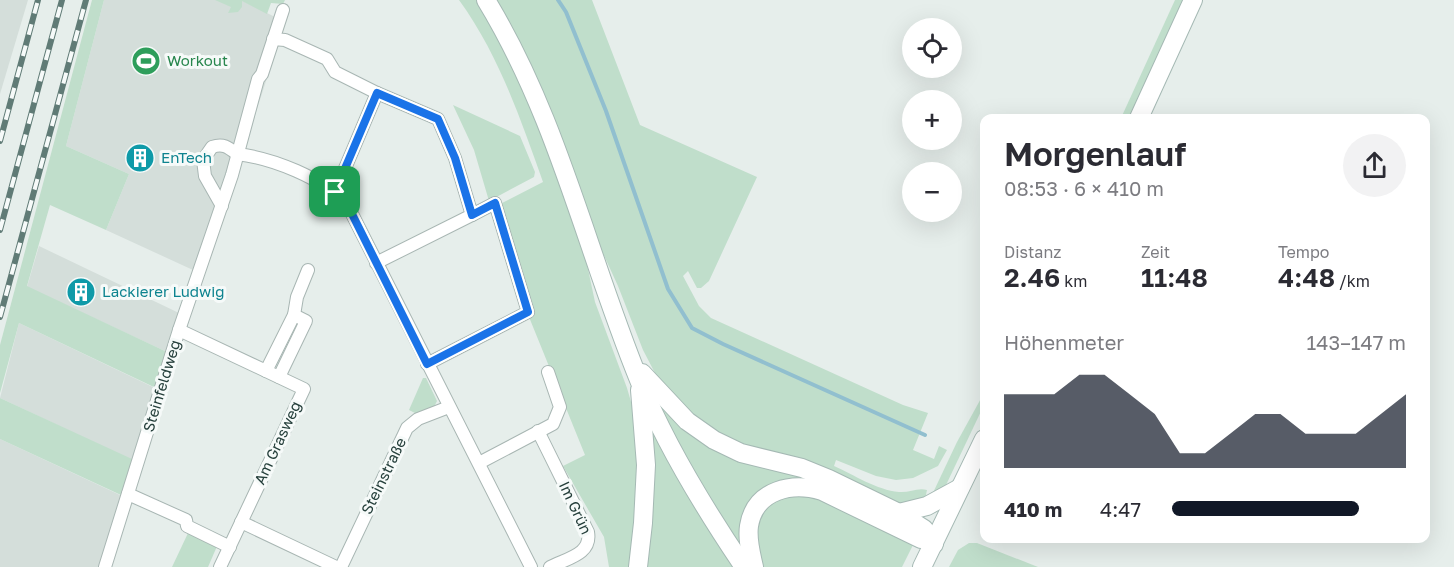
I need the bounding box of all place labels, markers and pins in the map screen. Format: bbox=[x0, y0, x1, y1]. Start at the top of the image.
sports icon: Workout bbox=[130, 45, 162, 77]
place label: Workout bbox=[167, 51, 228, 69]
building icon: EnTech bbox=[124, 142, 156, 174]
place label: EnTech bbox=[161, 148, 212, 166]
pin bbox=[309, 166, 360, 217]
building icon: Lackierer Ludwig bbox=[65, 276, 97, 308]
place label: Lackierer Ludwig bbox=[102, 282, 225, 300]

